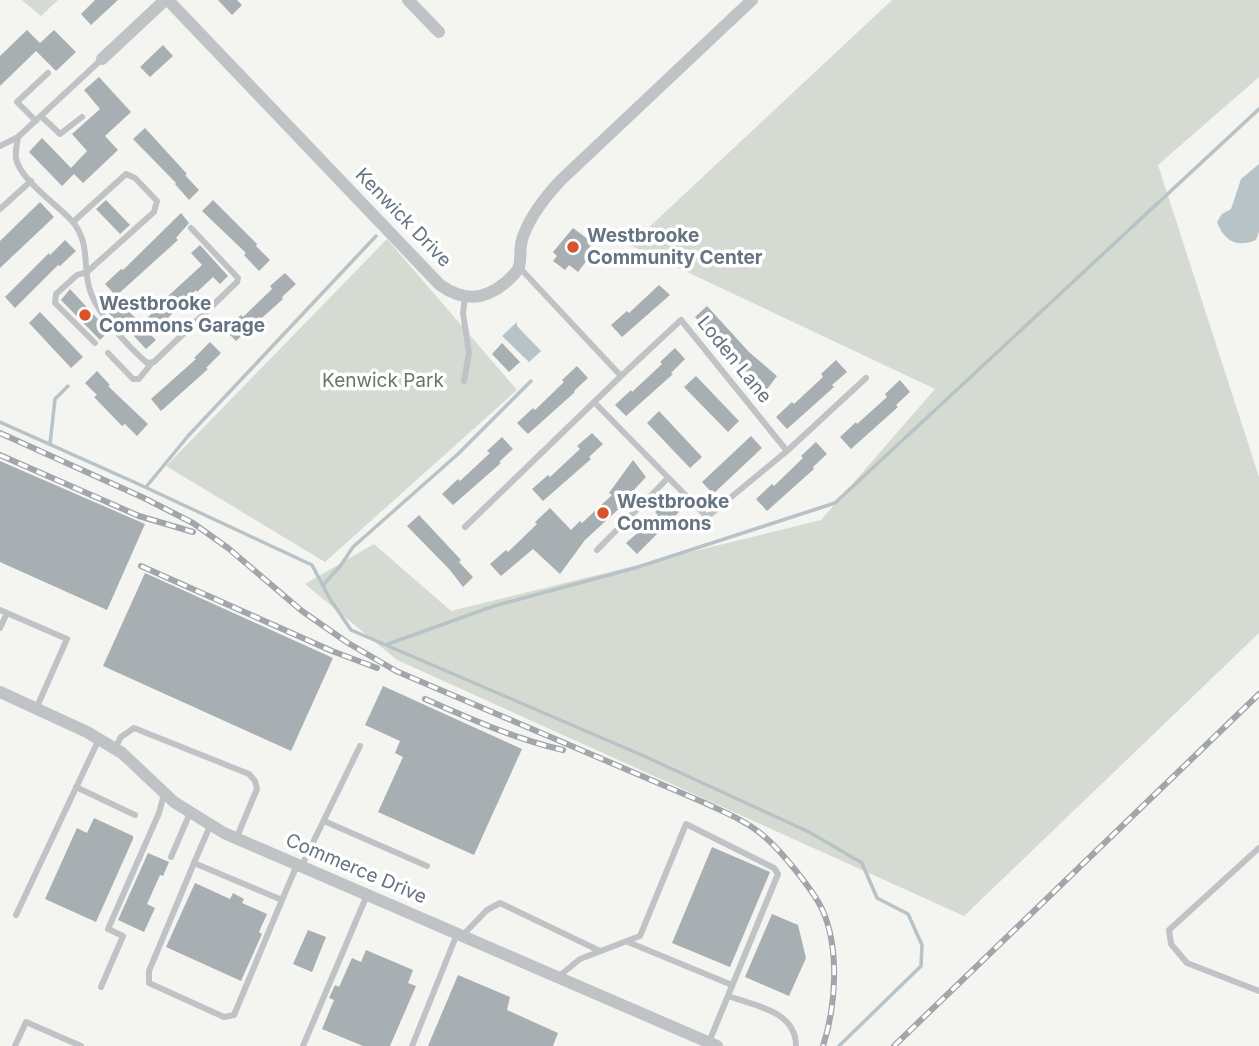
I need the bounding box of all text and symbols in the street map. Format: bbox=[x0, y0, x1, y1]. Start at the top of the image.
street label: Kenwick Drive bbox=[350, 164, 456, 272]
place label: Westbrooke Community Center bbox=[587, 225, 763, 269]
marker: Westbrooke Community Center bbox=[565, 239, 581, 255]
place label: Westbrooke Commons Garage bbox=[99, 293, 265, 337]
marker: Westbrooke Commons Garage bbox=[77, 307, 93, 323]
street label: Loden Lane bbox=[692, 312, 776, 408]
park label: Kenwick Park bbox=[322, 370, 444, 392]
place label: Westbrooke Commons bbox=[617, 491, 729, 535]
marker: Westbrooke Commons bbox=[595, 505, 611, 521]
street label: Commerce Drive bbox=[282, 829, 430, 909]

